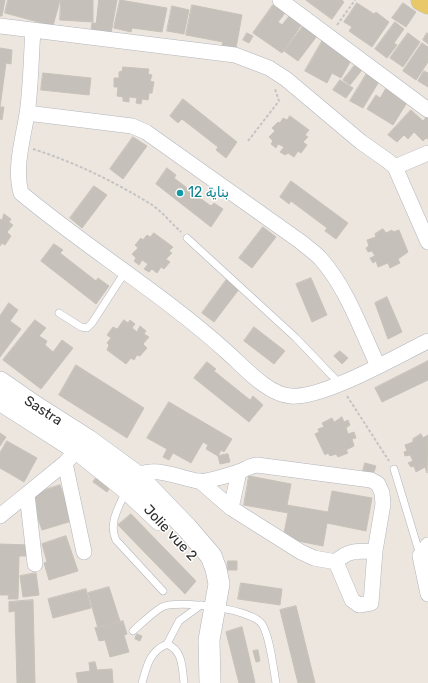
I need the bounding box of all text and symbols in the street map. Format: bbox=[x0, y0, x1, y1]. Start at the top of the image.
place label: بناية 12 bbox=[188, 185, 229, 201]
marker: بناية 12 bbox=[175, 188, 185, 198]
street label: Sastra bbox=[21, 393, 65, 429]
street label: Jolie vue 2 bbox=[140, 501, 200, 565]

